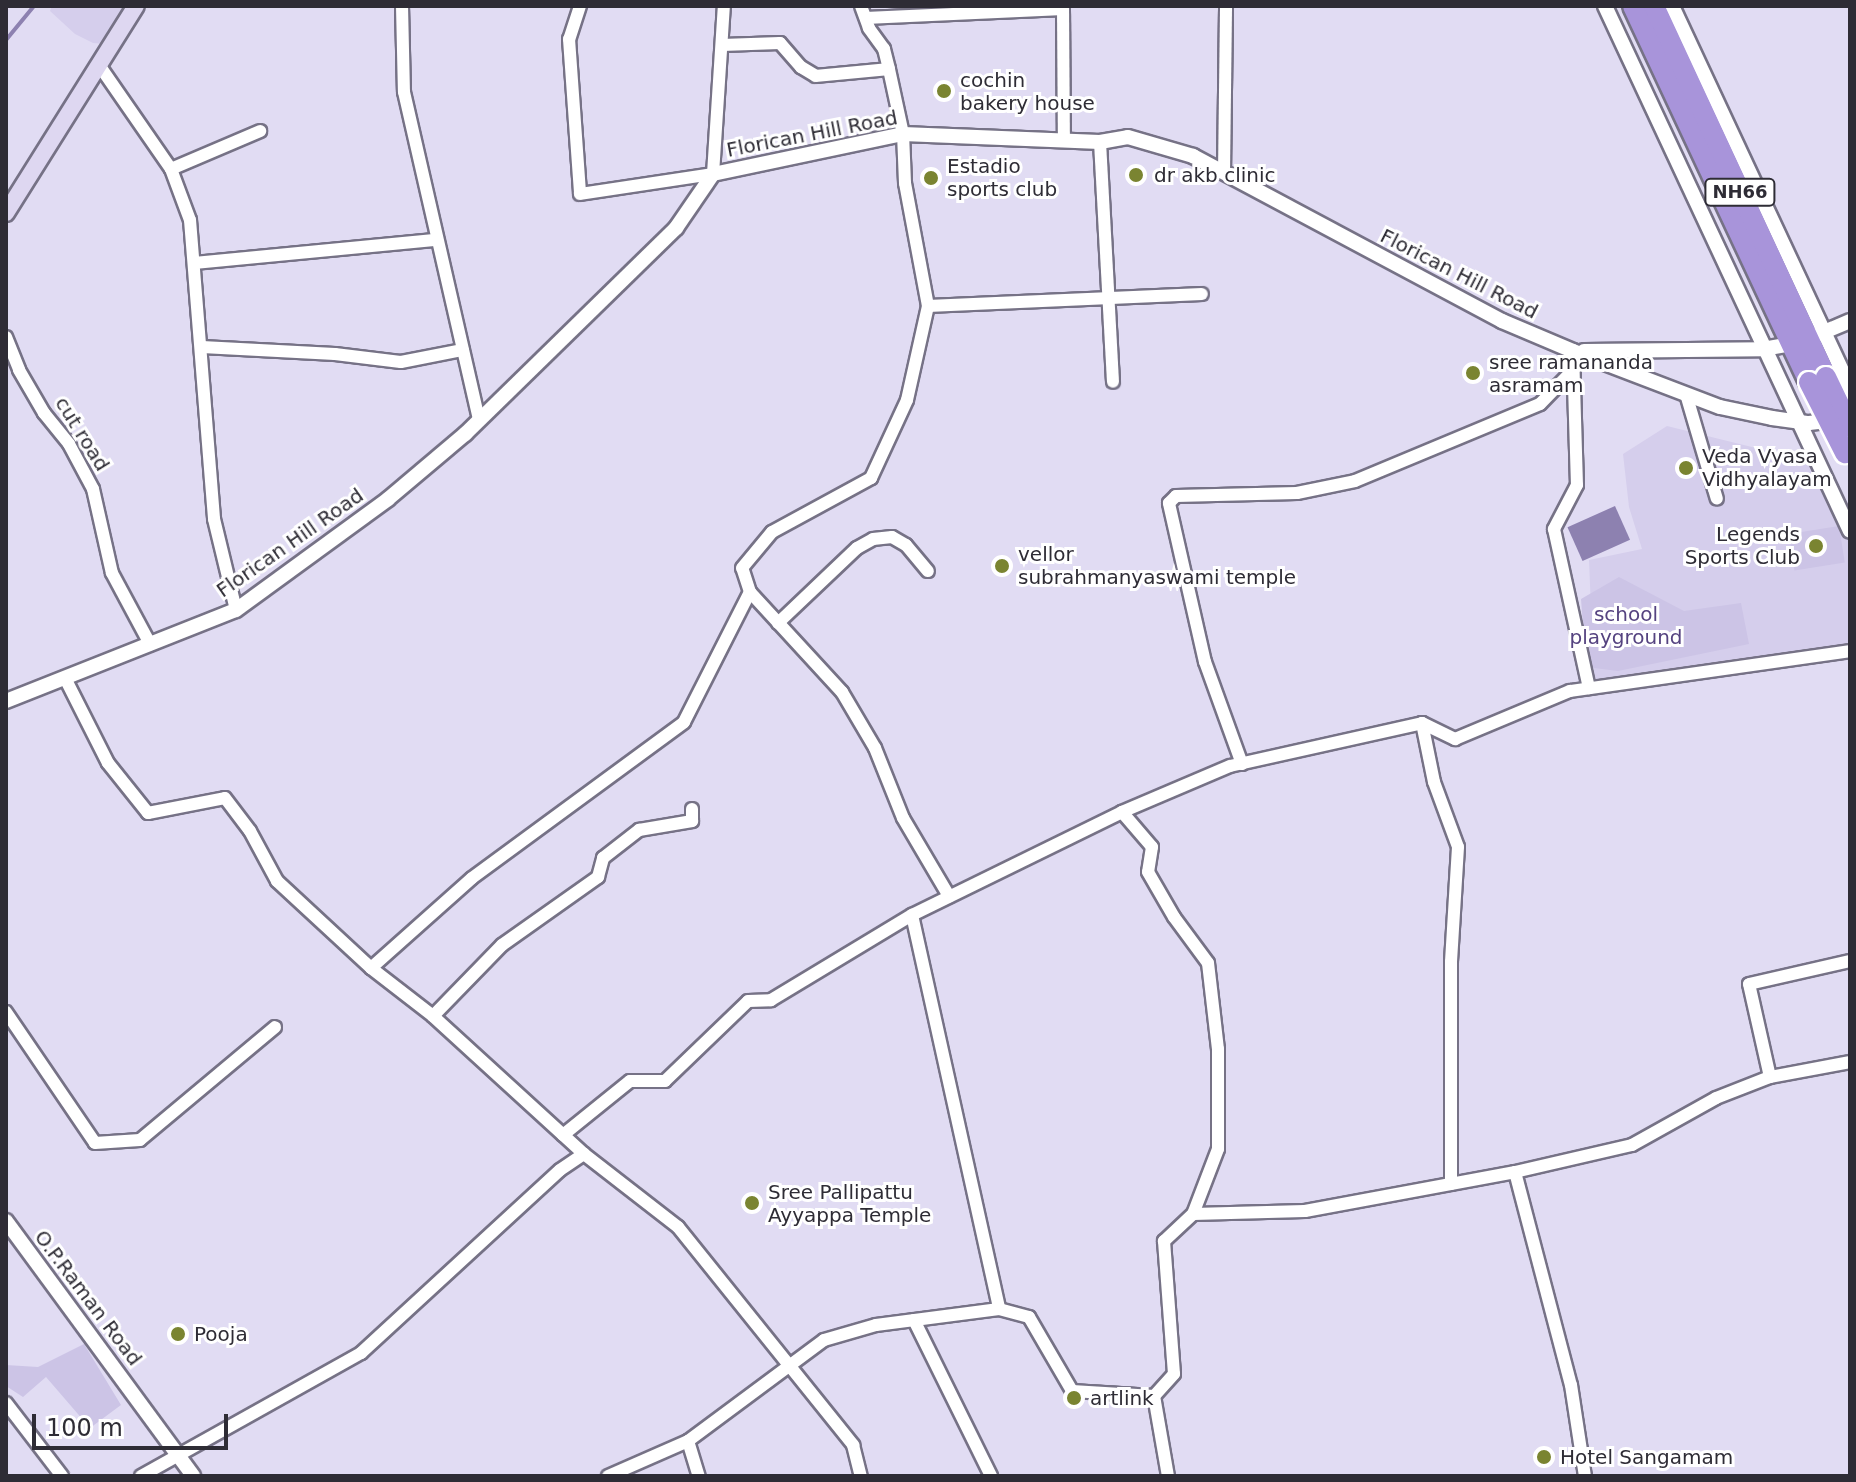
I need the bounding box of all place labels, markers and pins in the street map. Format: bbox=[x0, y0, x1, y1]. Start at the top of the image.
place label: cochin bakery house bbox=[960, 68, 1095, 115]
marker: cochin bakery house bbox=[935, 82, 953, 100]
place label: Estadio sports club bbox=[947, 154, 1057, 201]
place label: dr akb clinic bbox=[1154, 163, 1276, 187]
marker: dr akb clinic bbox=[1125, 164, 1147, 186]
marker: Estadio sports club bbox=[922, 169, 940, 187]
place label: sree ramananda asramam bbox=[1489, 350, 1653, 397]
marker: sree ramananda asramam bbox=[1464, 364, 1482, 382]
place label: Veda Vyasa Vidhyalayam bbox=[1702, 444, 1832, 491]
marker: Veda Vyasa Vidhyalayam bbox=[1677, 459, 1695, 477]
place label: Legends Sports Club bbox=[1685, 522, 1800, 569]
marker: Legends Sports Club bbox=[1807, 537, 1825, 555]
place label: vellor subrahmanyaswami temple bbox=[1018, 542, 1296, 589]
marker: vellor subrahmanyaswami temple bbox=[993, 557, 1011, 575]
place label: Sree Pallipattu Ayyappa Temple bbox=[768, 1180, 931, 1227]
marker: Sree Pallipattu Ayyappa Temple bbox=[743, 1194, 761, 1212]
place label: Pooja bbox=[194, 1322, 248, 1346]
marker: Pooja bbox=[169, 1325, 187, 1343]
place label: artlink bbox=[1090, 1386, 1154, 1410]
marker: artlink bbox=[1065, 1389, 1083, 1407]
place label: Hotel Sangamam bbox=[1560, 1445, 1733, 1469]
marker: Hotel Sangamam bbox=[1535, 1448, 1553, 1466]

